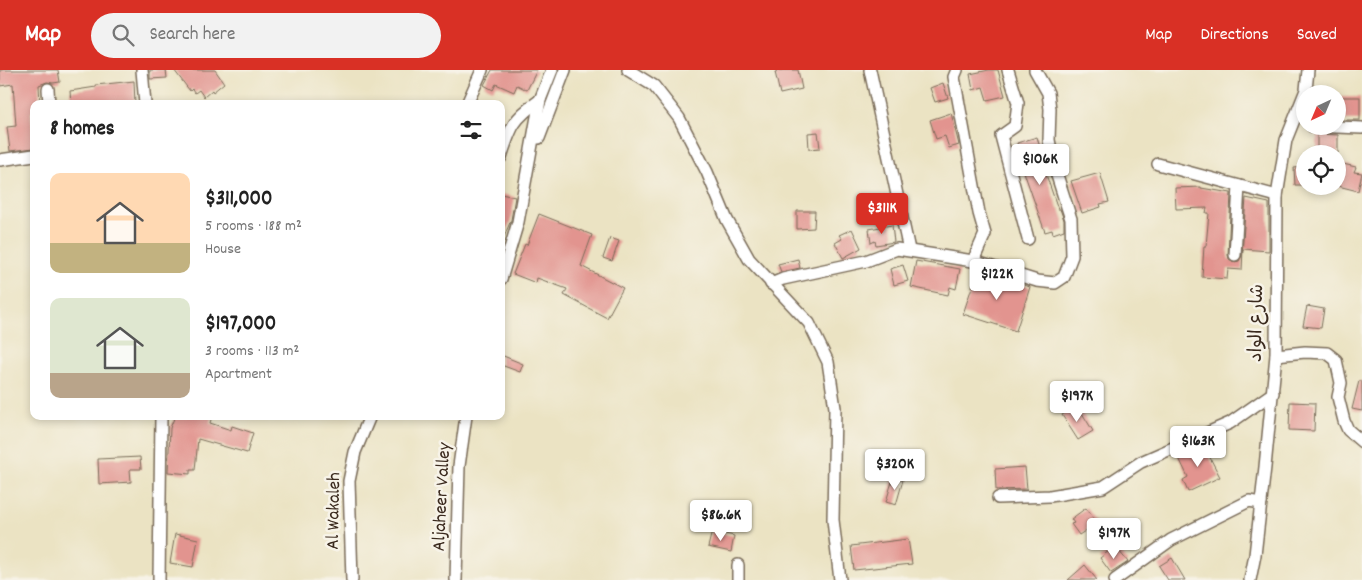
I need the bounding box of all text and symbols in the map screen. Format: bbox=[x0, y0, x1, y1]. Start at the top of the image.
search box bbox=[91, 13, 441, 58]
text: Map bbox=[25, 18, 61, 52]
icon: search bbox=[109, 21, 137, 49]
text: Search here bbox=[149, 22, 235, 49]
text: Map bbox=[1145, 23, 1172, 48]
text: Directions bbox=[1200, 23, 1269, 48]
text: Saved bbox=[1297, 23, 1337, 48]
north arrow bbox=[1296, 85, 1346, 135]
map controls bbox=[1296, 85, 1346, 195]
text: 8 homes bbox=[50, 115, 115, 145]
icon: filters bbox=[457, 116, 485, 144]
pin: $106K bbox=[1005, 144, 1075, 186]
button: locate bbox=[1296, 145, 1346, 195]
text: $106K bbox=[1022, 148, 1058, 171]
text: $311,000 bbox=[205, 185, 273, 215]
pin: $311K bbox=[847, 192, 917, 235]
icon: home bbox=[90, 193, 150, 253]
text: $311K bbox=[867, 197, 897, 220]
text: 5 rooms · 188 m² bbox=[205, 215, 302, 238]
text: House bbox=[205, 238, 241, 261]
pin: $122K bbox=[962, 258, 1032, 301]
text: $122K bbox=[981, 263, 1014, 286]
street label: شارع الواد bbox=[1244, 284, 1272, 362]
text: $197,000 bbox=[205, 310, 276, 340]
icon: home bbox=[90, 318, 150, 378]
text: 3 rooms · 113 m² bbox=[205, 340, 299, 363]
text: Apartment bbox=[205, 363, 272, 386]
pin: $197K bbox=[1042, 380, 1112, 423]
text: $197K bbox=[1061, 385, 1093, 408]
pin: $163K bbox=[1163, 426, 1233, 468]
text: $163K bbox=[1181, 430, 1215, 453]
street label: Aljaheer Valley bbox=[427, 442, 459, 552]
pin: $320K bbox=[860, 448, 930, 491]
text: $320K bbox=[876, 453, 914, 476]
street label: Al Wakaleh bbox=[321, 472, 349, 550]
pin: $86.6K bbox=[680, 500, 762, 542]
text: $86.6K bbox=[701, 504, 741, 527]
pin: $197K bbox=[1079, 518, 1149, 560]
text: $197K bbox=[1098, 522, 1130, 545]

